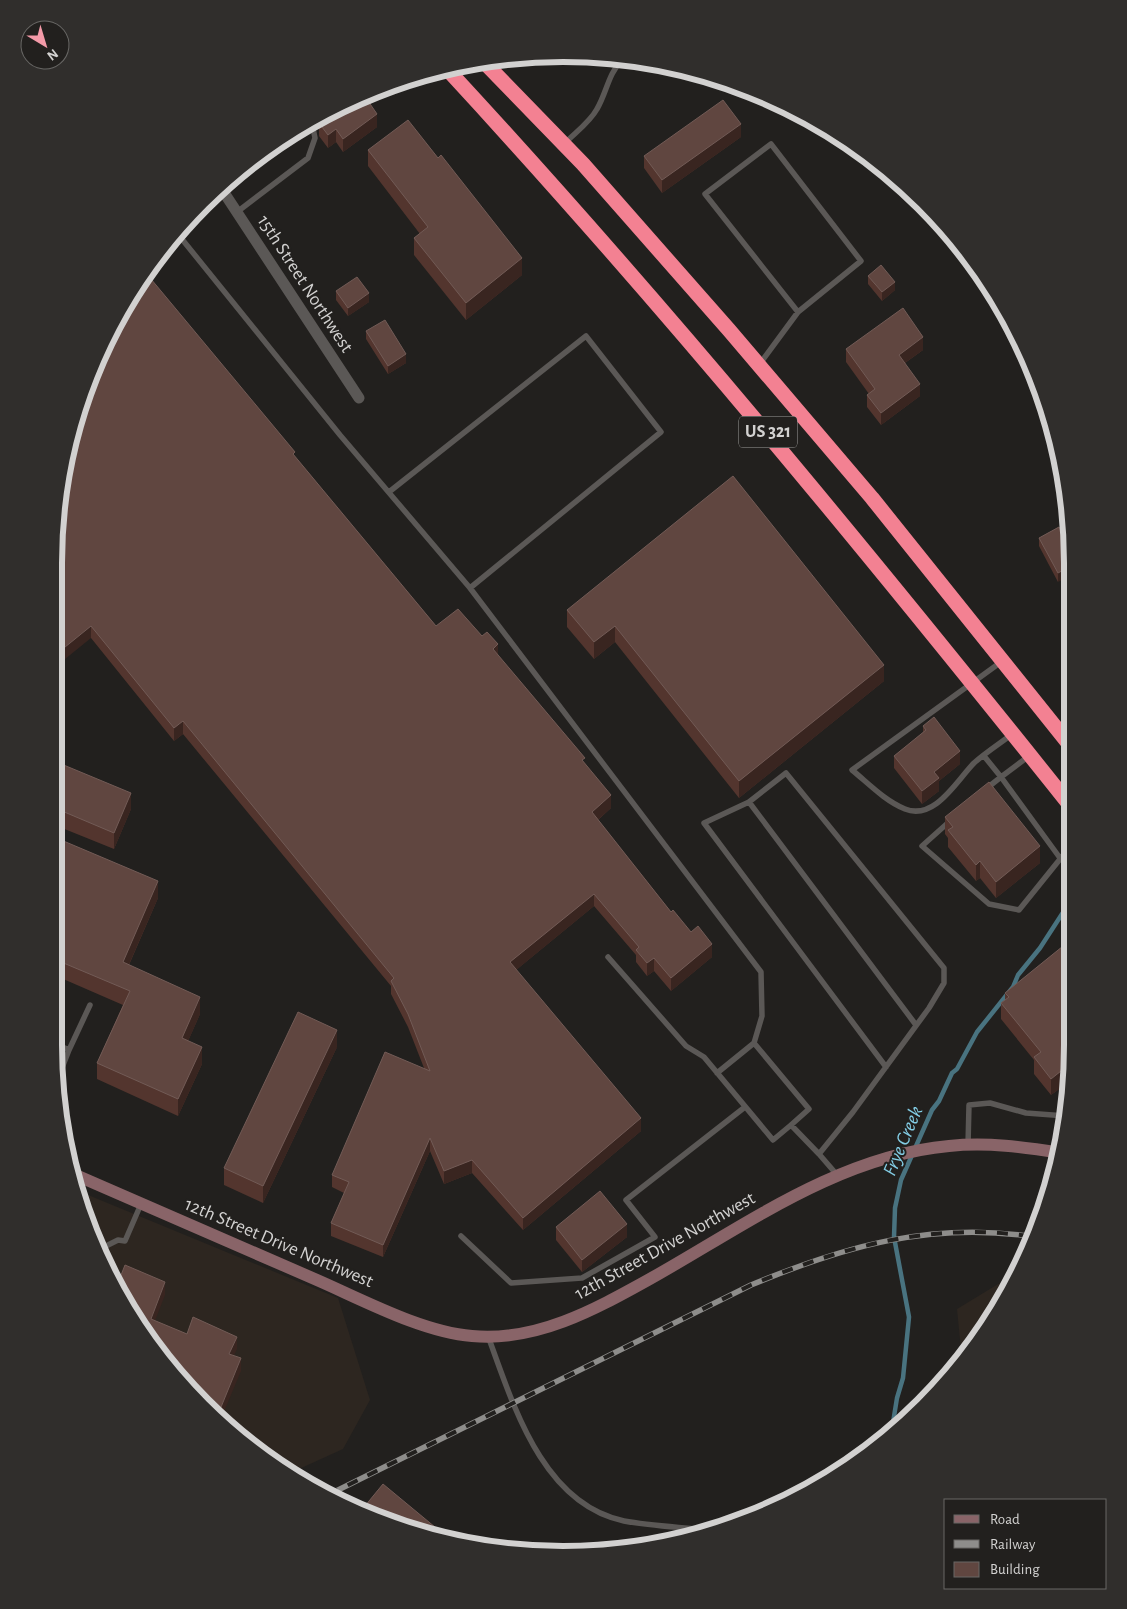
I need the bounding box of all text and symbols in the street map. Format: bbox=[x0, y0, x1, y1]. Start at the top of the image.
north arrow bbox=[20, 20, 70, 70]
text: N bbox=[44, 46, 61, 63]
street label: 15th Street Northwest bbox=[254, 212, 356, 356]
road number: US 321 bbox=[739, 417, 797, 448]
water label: Frye Creek bbox=[879, 1103, 927, 1179]
street label: 12th Street Drive Northwest bbox=[572, 1189, 758, 1303]
street label: 12th Street Drive Northwest bbox=[182, 1195, 376, 1291]
legend bbox=[944, 1499, 1107, 1589]
text: Road bbox=[990, 1512, 1020, 1527]
text: Railway bbox=[990, 1537, 1036, 1552]
text: Building bbox=[990, 1562, 1040, 1577]

